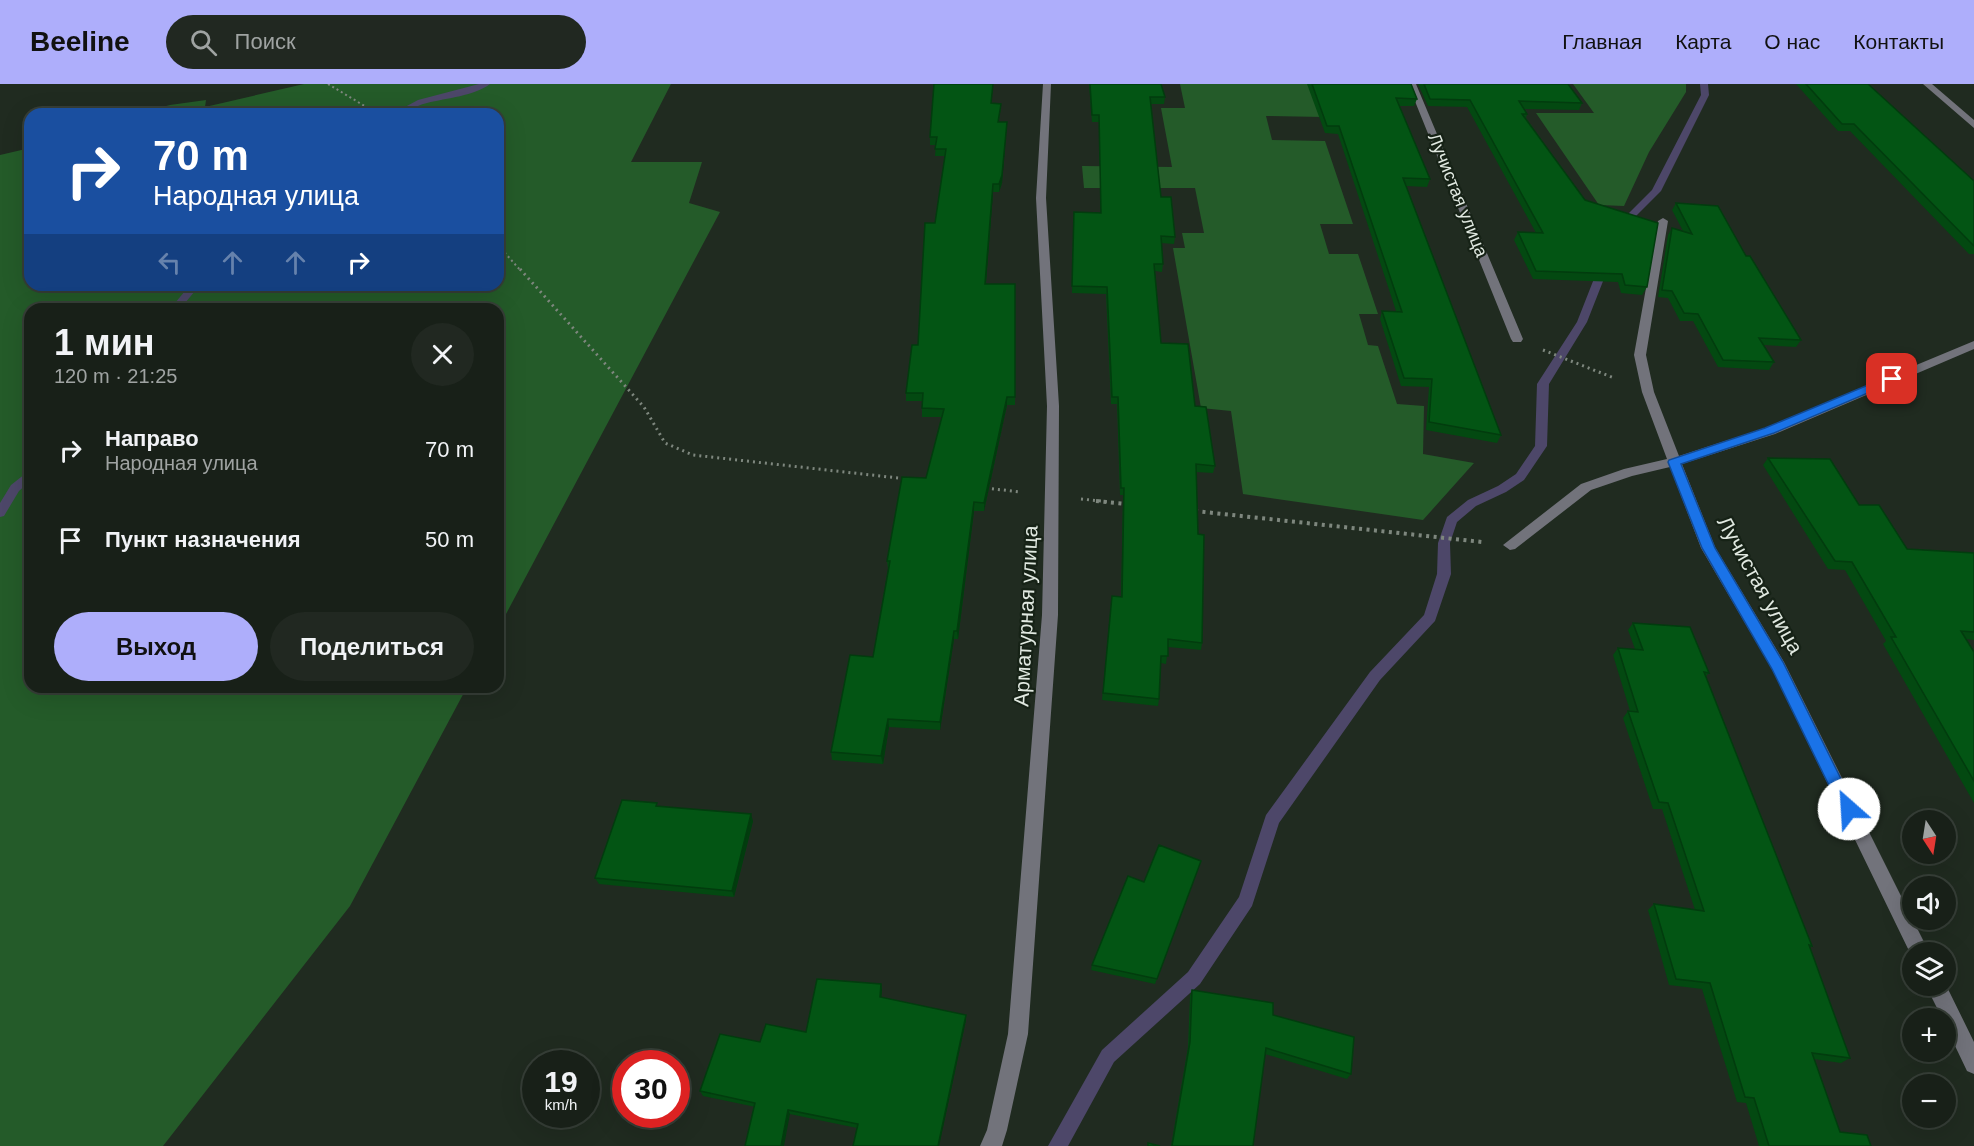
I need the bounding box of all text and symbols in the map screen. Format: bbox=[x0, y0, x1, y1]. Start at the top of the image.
search box bbox=[166, 15, 586, 69]
text: Beeline bbox=[30, 26, 130, 57]
icon: search bbox=[187, 26, 220, 59]
text: Поиск bbox=[235, 29, 296, 54]
text: Главная bbox=[1562, 30, 1642, 53]
text: Карта bbox=[1675, 30, 1731, 53]
text: О нас bbox=[1764, 30, 1820, 53]
text: Контакты bbox=[1853, 30, 1944, 53]
street label: Лучистая улица bbox=[1424, 130, 1492, 261]
icon: right bbox=[54, 132, 132, 210]
text: 70 m bbox=[153, 132, 249, 179]
text: Народная улица bbox=[153, 181, 359, 211]
icon: left bbox=[153, 246, 186, 279]
icon: ahead bbox=[216, 246, 249, 279]
icon: ahead bbox=[279, 246, 312, 279]
icon: right bbox=[342, 246, 375, 279]
text: 1 мин bbox=[54, 322, 155, 363]
button: close bbox=[411, 323, 474, 386]
pin bbox=[1866, 353, 1917, 404]
icon: arrive bbox=[1875, 362, 1908, 395]
text: 120 m · 21:25 bbox=[54, 365, 177, 387]
text: Направо bbox=[105, 426, 199, 451]
icon: right bbox=[54, 434, 87, 467]
text: 70 m bbox=[425, 437, 474, 462]
text: Народная улица bbox=[105, 452, 258, 474]
street label: Лучистая улица bbox=[1713, 512, 1808, 658]
icon: arrive bbox=[54, 524, 87, 557]
street label: Арматурная улица bbox=[1009, 525, 1042, 707]
text: Пункт назначения bbox=[105, 527, 301, 552]
text: 50 m bbox=[425, 527, 474, 552]
button: Выход bbox=[54, 612, 258, 681]
button: Поделиться bbox=[270, 612, 474, 681]
position arrow bbox=[1817, 777, 1881, 841]
north arrow bbox=[1902, 810, 1956, 864]
map controls bbox=[1902, 810, 1956, 1128]
button: sound bbox=[1902, 876, 1956, 930]
button: layers bbox=[1902, 942, 1956, 996]
button: + bbox=[1902, 1008, 1956, 1062]
speed limit sign: 30 bbox=[612, 1050, 690, 1128]
text: 19 bbox=[544, 1065, 578, 1098]
button: − bbox=[1902, 1074, 1956, 1128]
text: km/h bbox=[545, 1096, 577, 1113]

